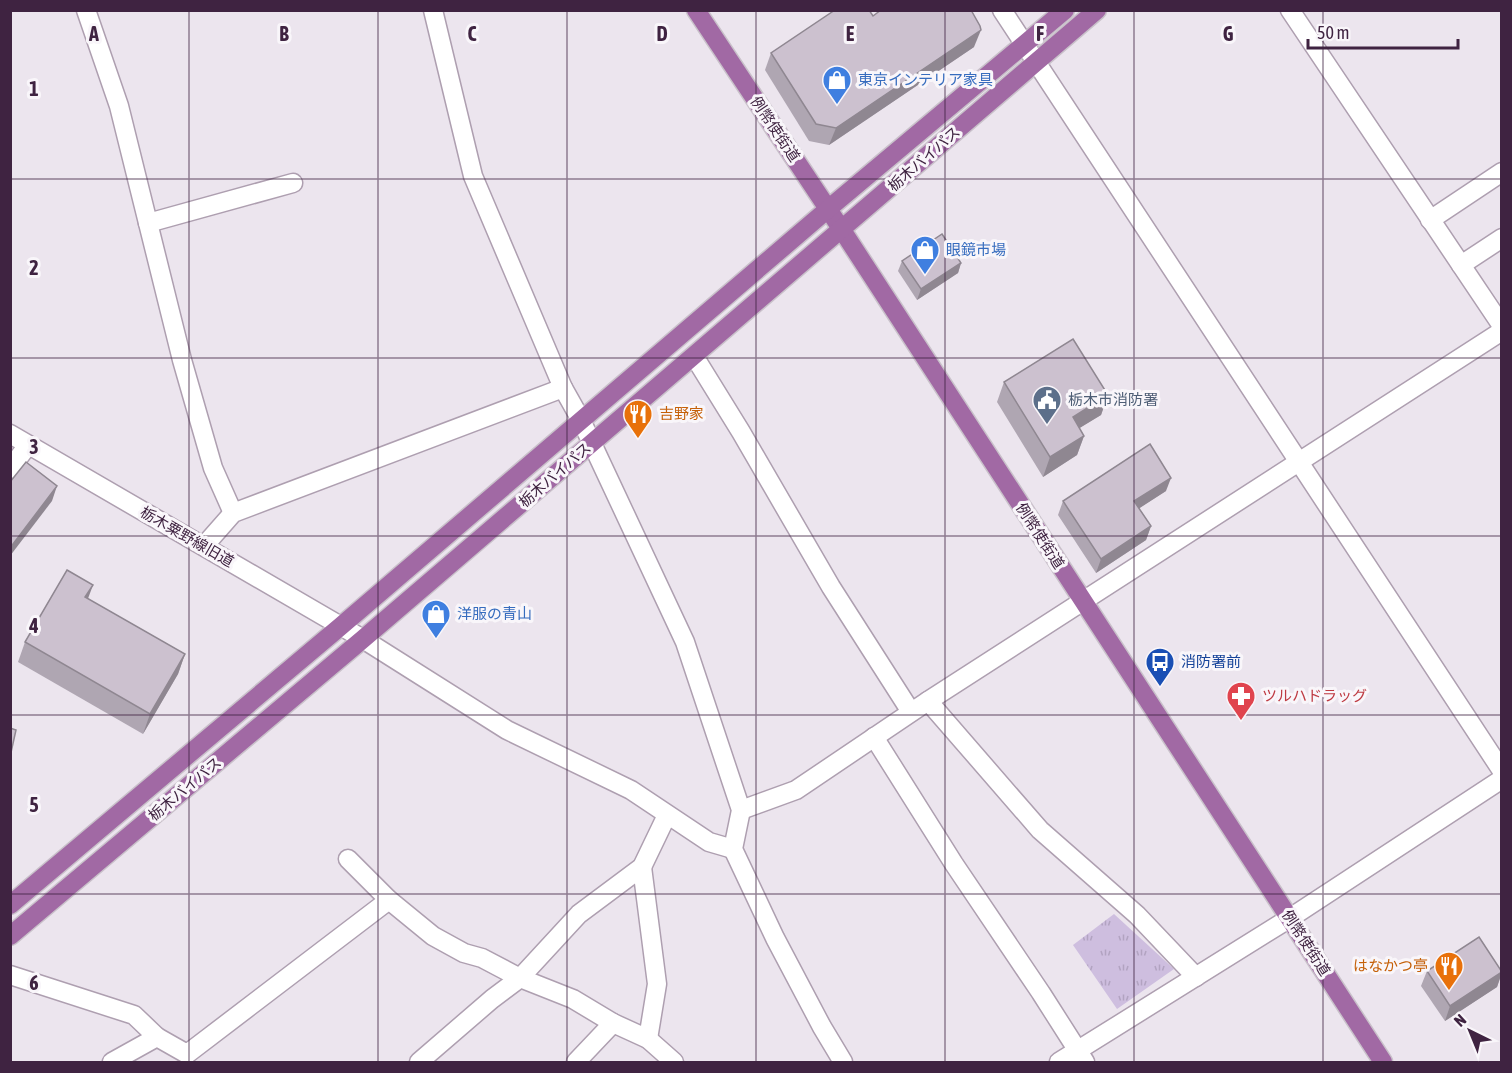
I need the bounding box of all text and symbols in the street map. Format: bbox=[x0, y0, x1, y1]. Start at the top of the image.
scale bar bbox=[1308, 12, 1458, 50]
text: A bbox=[88, 22, 99, 45]
text: B bbox=[279, 22, 289, 45]
text: C bbox=[468, 22, 477, 45]
text: D bbox=[656, 22, 668, 45]
text: E bbox=[846, 22, 855, 45]
text: F bbox=[1036, 22, 1044, 45]
text: G bbox=[1223, 22, 1234, 45]
text: 50 m bbox=[1317, 22, 1349, 43]
shop icon: 東京インテリア家具 bbox=[821, 64, 853, 106]
place label: 東京インテリア家具 bbox=[858, 71, 993, 88]
text: 1 bbox=[29, 77, 39, 100]
street label: 例幣使街道 bbox=[747, 93, 803, 165]
street label: 栃木バイパス bbox=[884, 123, 963, 194]
shop icon: 眼鏡市場 bbox=[909, 234, 941, 276]
place label: 眼鏡市場 bbox=[946, 241, 1006, 258]
text: 2 bbox=[29, 256, 39, 279]
public building icon: 栃木市消防署 bbox=[1031, 384, 1063, 426]
place label: 栃木市消防署 bbox=[1068, 391, 1158, 408]
restaurant icon: 吉野家 bbox=[622, 398, 654, 440]
place label: 吉野家 bbox=[659, 405, 704, 422]
text: 3 bbox=[29, 435, 39, 458]
street label: 栃木バイパス bbox=[515, 439, 594, 510]
street label: 例幣使街道 bbox=[1013, 500, 1068, 572]
street label: 栃木粟野線旧道 bbox=[138, 503, 237, 570]
shop icon: 洋服の青山 bbox=[420, 598, 452, 640]
place label: 洋服の青山 bbox=[457, 605, 532, 622]
text: 4 bbox=[28, 614, 39, 637]
bus stop icon: 消防署前 bbox=[1144, 646, 1176, 688]
place label: 消防署前 bbox=[1181, 653, 1241, 670]
pharmacy icon: ツルハドラッグ bbox=[1225, 680, 1257, 722]
place label: ツルハドラッグ bbox=[1262, 687, 1367, 704]
street label: 栃木バイパス bbox=[145, 753, 225, 824]
text: 5 bbox=[29, 793, 39, 816]
street label: 例幣使街道 bbox=[1279, 907, 1334, 979]
restaurant icon: はなかつ亭 bbox=[1433, 950, 1465, 992]
place label: はなかつ亭 bbox=[1353, 957, 1428, 974]
text: 6 bbox=[29, 971, 39, 994]
north arrow bbox=[1440, 1001, 1500, 1061]
text: N bbox=[1450, 1010, 1469, 1030]

